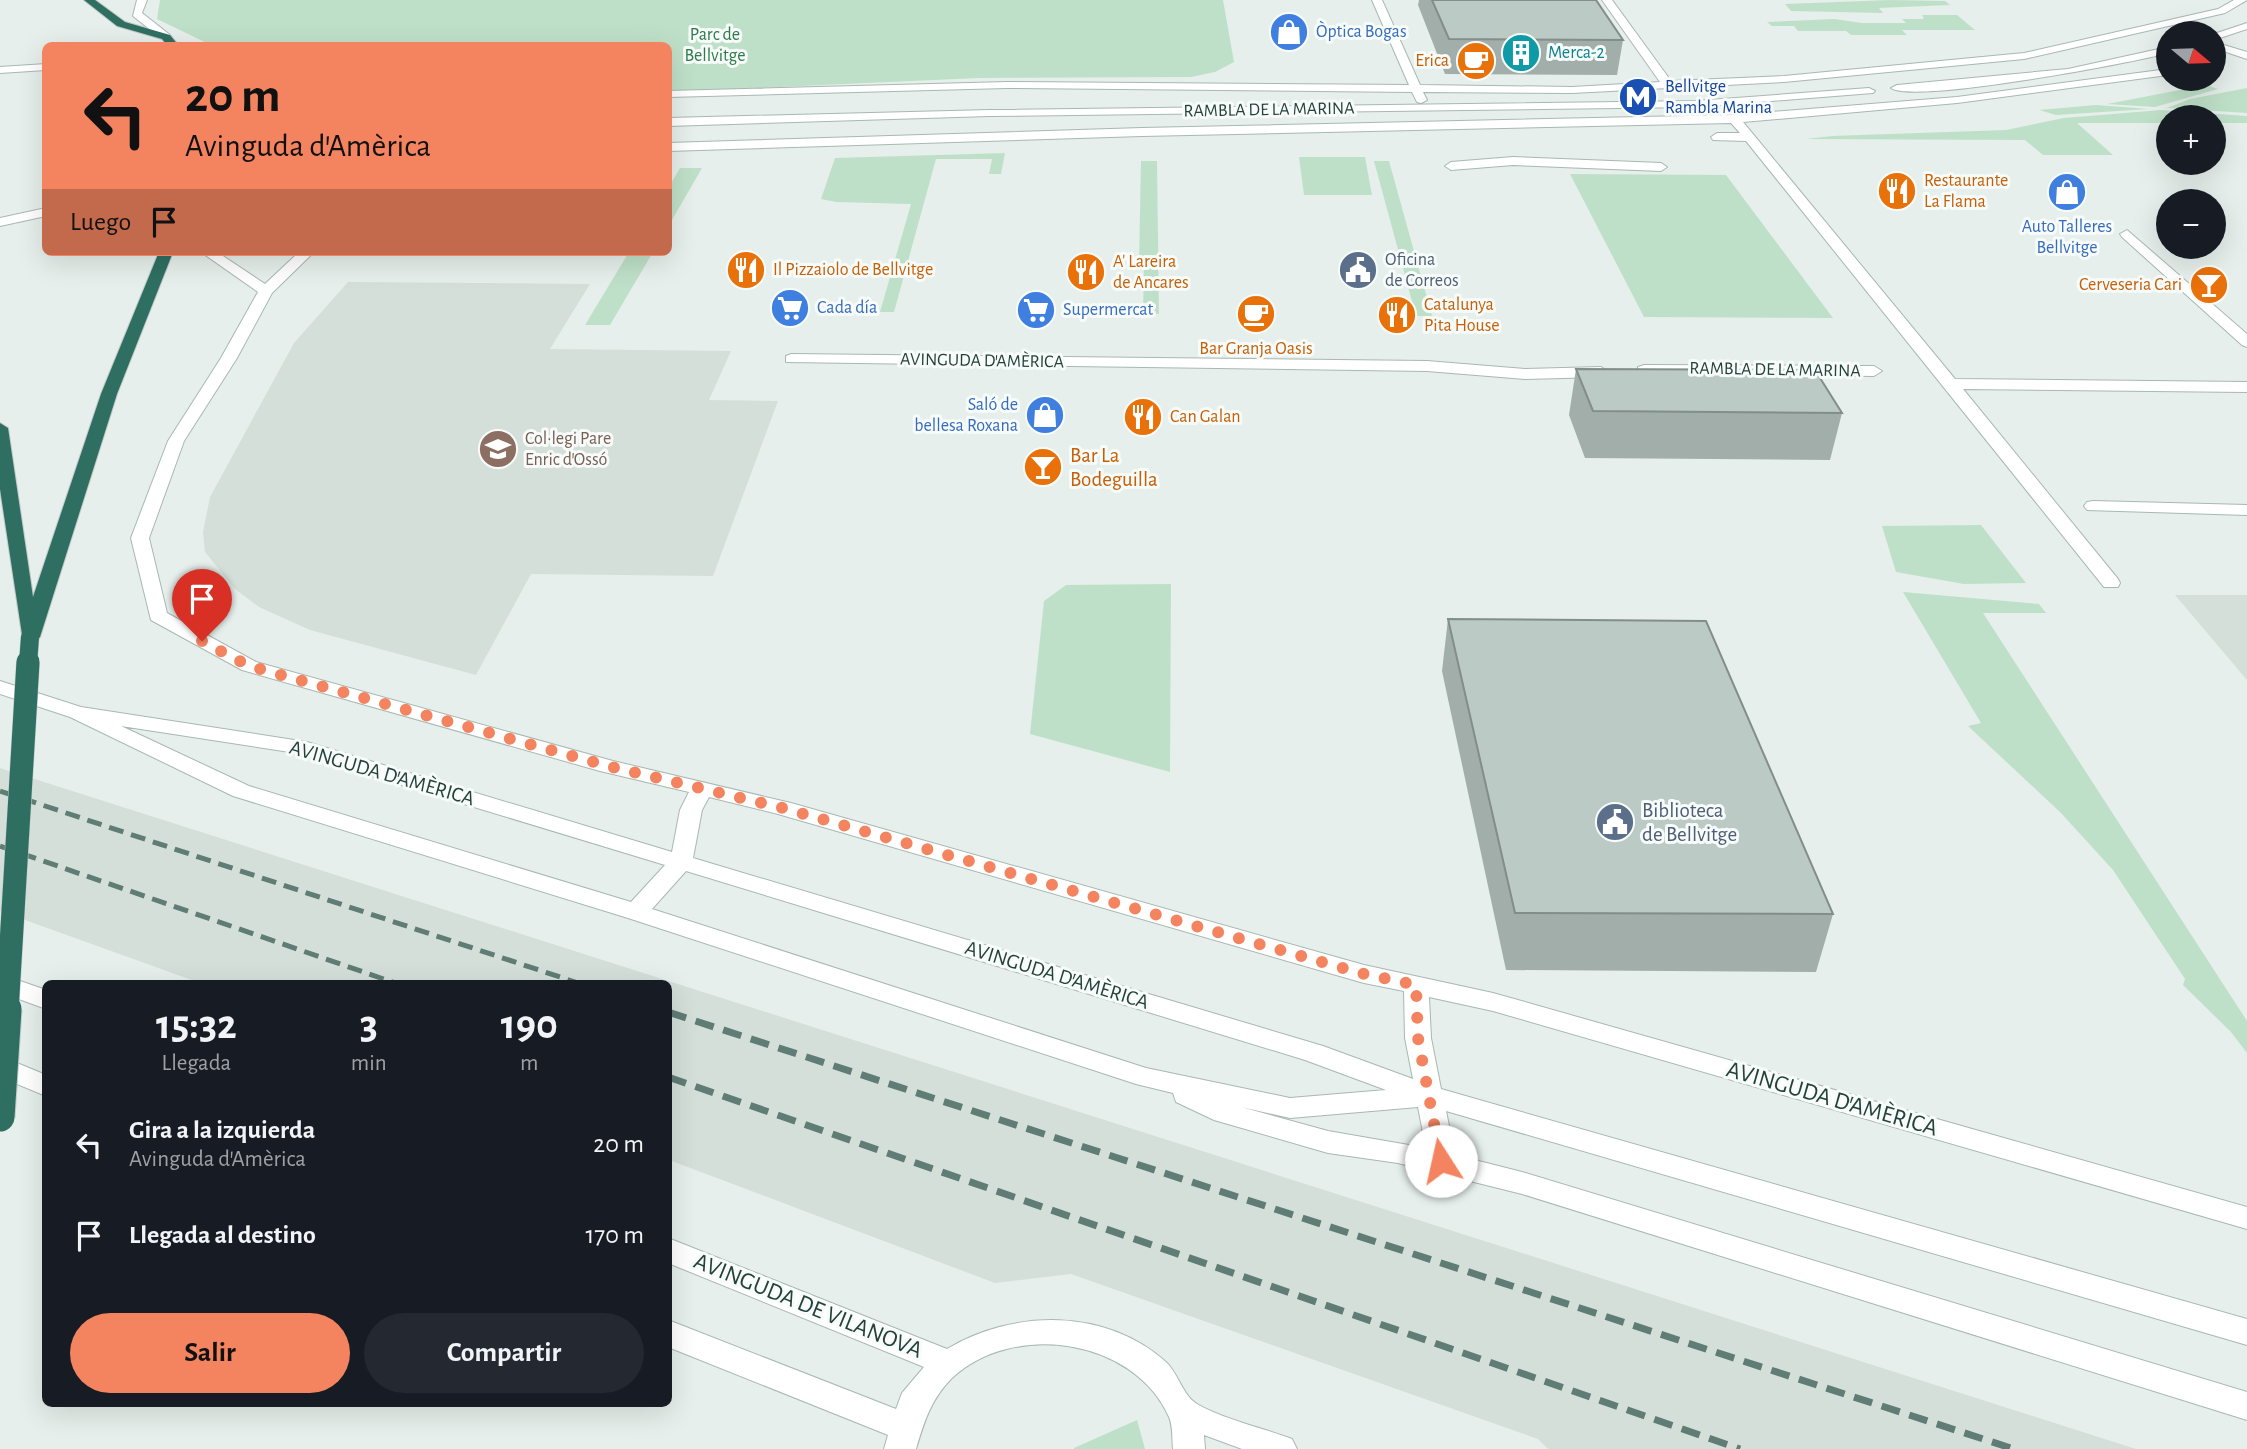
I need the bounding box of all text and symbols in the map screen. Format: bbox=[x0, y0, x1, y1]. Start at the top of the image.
shop icon: Òptica Bogas bbox=[1268, 11, 1310, 53]
place label: Òptica Bogas bbox=[1316, 20, 1407, 41]
north arrow bbox=[2156, 21, 2226, 91]
map controls bbox=[2156, 21, 2226, 259]
park label: Parc de Bellvitge bbox=[684, 26, 746, 65]
building icon: Merca-2 bbox=[1500, 32, 1542, 74]
cafe icon: Erica bbox=[1455, 40, 1497, 82]
place label: Merca-2 bbox=[1548, 44, 1605, 62]
place label: Erica bbox=[1415, 52, 1449, 70]
icon: left bbox=[70, 70, 161, 161]
text: 20 m bbox=[185, 72, 281, 121]
metro station icon: Bellvitge Rambla Marina bbox=[1617, 76, 1659, 118]
place label: Bellvitge Rambla Marina bbox=[1665, 78, 1772, 117]
street label: RAMBLA DE LA MARINA bbox=[1183, 99, 1355, 120]
button: + bbox=[2156, 105, 2226, 175]
text: Avinguda d'Amèrica bbox=[185, 130, 431, 162]
restaurant icon: Restaurante La Flama bbox=[1876, 170, 1918, 212]
shop icon: Auto Talleres Bellvitge bbox=[2046, 171, 2088, 213]
place label: Restaurante La Flama bbox=[1924, 172, 2008, 211]
button: − bbox=[2156, 189, 2226, 259]
icon: arrive bbox=[145, 203, 183, 241]
text: Luego bbox=[70, 209, 131, 235]
place label: Auto Talleres Bellvitge bbox=[2022, 218, 2112, 257]
restaurant icon: Il Pizzaiolo de Bellvitge bbox=[725, 249, 767, 291]
public building icon: Oficina de Correos bbox=[1337, 249, 1379, 291]
restaurant icon: A' Lareira de Ancares bbox=[1065, 251, 1107, 293]
place label: Oficina de Correos bbox=[1385, 251, 1459, 290]
place label: A' Lareira de Ancares bbox=[1113, 253, 1189, 292]
place label: Il Pizzaiolo de Bellvitge bbox=[773, 261, 933, 279]
bar icon: Cerveseria Cari bbox=[2188, 264, 2230, 306]
place label: Cerveseria Cari bbox=[2079, 276, 2182, 294]
supermarket icon: Cada día bbox=[769, 287, 811, 329]
supermarket icon: Supermercat bbox=[1015, 289, 1057, 331]
cafe icon: Bar Granja Oasis bbox=[1235, 293, 1277, 335]
restaurant icon: Catalunya Pita House bbox=[1376, 294, 1418, 336]
place label: Catalunya Pita House bbox=[1424, 296, 1500, 335]
place label: Cada día bbox=[817, 299, 877, 317]
place label: Supermercat bbox=[1063, 301, 1154, 319]
place label: Bar Granja Oasis bbox=[1199, 340, 1313, 358]
street label: AVINGUDA D'AMÈRICA bbox=[900, 348, 1065, 371]
street label: RAMBLA DE LA MARINA bbox=[1689, 360, 1861, 381]
shop icon: Saló de bellesa Roxana bbox=[1024, 394, 1066, 436]
place label: Saló de bellesa Roxana bbox=[914, 396, 1018, 435]
restaurant icon: Can Galan bbox=[1122, 396, 1164, 438]
place label: Can Galan bbox=[1170, 408, 1241, 426]
school or university icon: Col·legi Pare Enric d'Ossó bbox=[477, 428, 519, 470]
place label: Col·legi Pare Enric d'Ossó bbox=[525, 430, 611, 469]
place label: Bar La Bodeguilla bbox=[1070, 445, 1158, 490]
bar icon: Bar La Bodeguilla bbox=[1022, 446, 1064, 488]
pin bbox=[172, 569, 232, 641]
icon: arrive bbox=[183, 580, 221, 618]
street label: AVINGUDA D'AMÈRICA bbox=[287, 735, 477, 809]
place label: Biblioteca de Bellvitge bbox=[1642, 800, 1737, 845]
public building icon: Biblioteca de Bellvitge bbox=[1594, 801, 1636, 843]
street label: AVINGUDA D'AMÈRICA bbox=[963, 935, 1152, 1013]
text: 15:32 bbox=[156, 1004, 237, 1046]
text: 3 bbox=[360, 1004, 378, 1046]
text: 190 bbox=[501, 1004, 558, 1046]
text: Llegada bbox=[162, 1052, 231, 1075]
text: min bbox=[351, 1052, 387, 1075]
text: m bbox=[520, 1052, 539, 1075]
street label: AVINGUDA D'AMÈRICA bbox=[1724, 1055, 1941, 1141]
text: Gira a la izquierda bbox=[129, 1117, 315, 1143]
position arrow bbox=[1404, 1124, 1478, 1198]
icon: left bbox=[70, 1126, 108, 1164]
text: 20 m bbox=[593, 1131, 644, 1157]
text: Avinguda d'Amèrica bbox=[129, 1148, 306, 1171]
icon: arrive bbox=[70, 1217, 108, 1255]
text: Llegada al destino bbox=[129, 1222, 316, 1248]
text: 170 m bbox=[585, 1222, 644, 1248]
street label: AVINGUDA DE VILANOVA bbox=[690, 1249, 926, 1363]
button: Salir bbox=[70, 1313, 350, 1393]
button: Compartir bbox=[364, 1313, 644, 1393]

